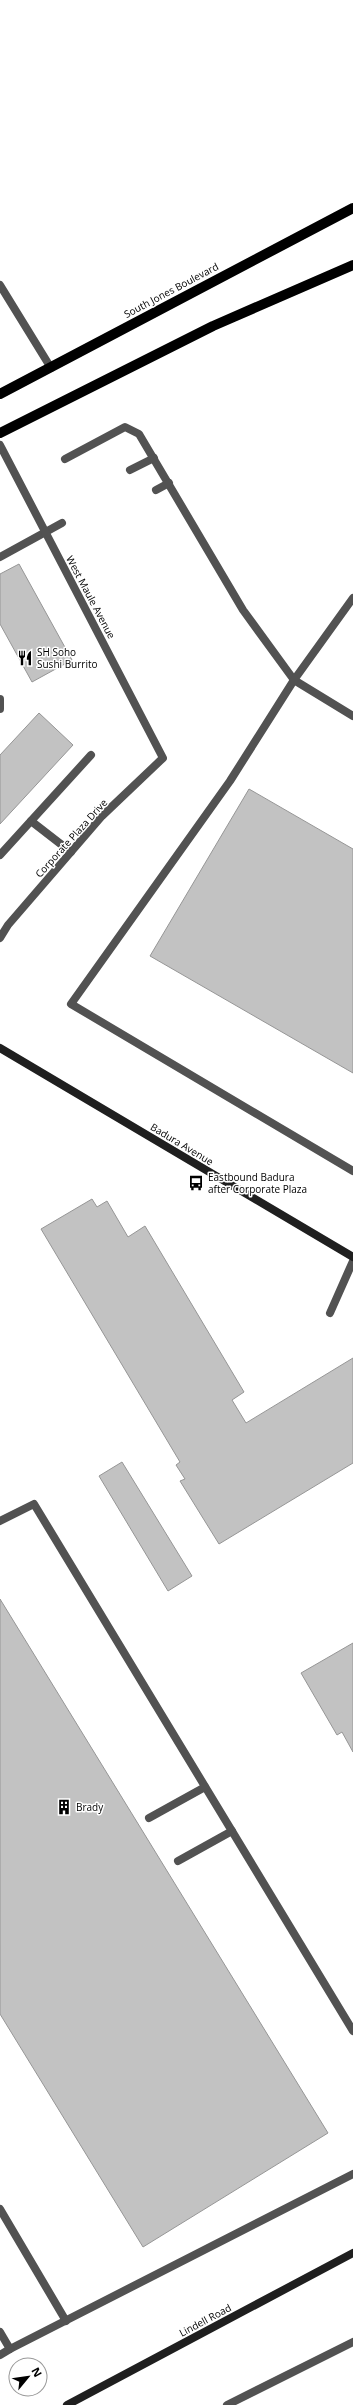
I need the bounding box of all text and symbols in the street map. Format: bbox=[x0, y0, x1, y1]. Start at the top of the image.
street label: South Jones Boulevard bbox=[121, 259, 221, 321]
street label: West Maule Avenue bbox=[63, 553, 119, 641]
place label: SH Soho Sushi Burrito bbox=[37, 645, 98, 671]
restaurant icon: SH Soho Sushi Burrito bbox=[16, 649, 34, 667]
street label: Corporate Plaza Drive bbox=[32, 795, 110, 880]
street label: Badura Avenue bbox=[148, 1120, 217, 1169]
place label: Eastbound Badura after Corporate Plaza bbox=[208, 1170, 307, 1196]
bus stop icon: Eastbound Badura after Corporate Plaza bbox=[187, 1174, 205, 1192]
building icon: Brady bbox=[55, 1798, 73, 1816]
place label: Brady bbox=[76, 1800, 104, 1814]
street label: Lindell Road bbox=[176, 2300, 234, 2340]
north arrow bbox=[8, 2357, 48, 2397]
text: N bbox=[28, 2364, 46, 2379]

